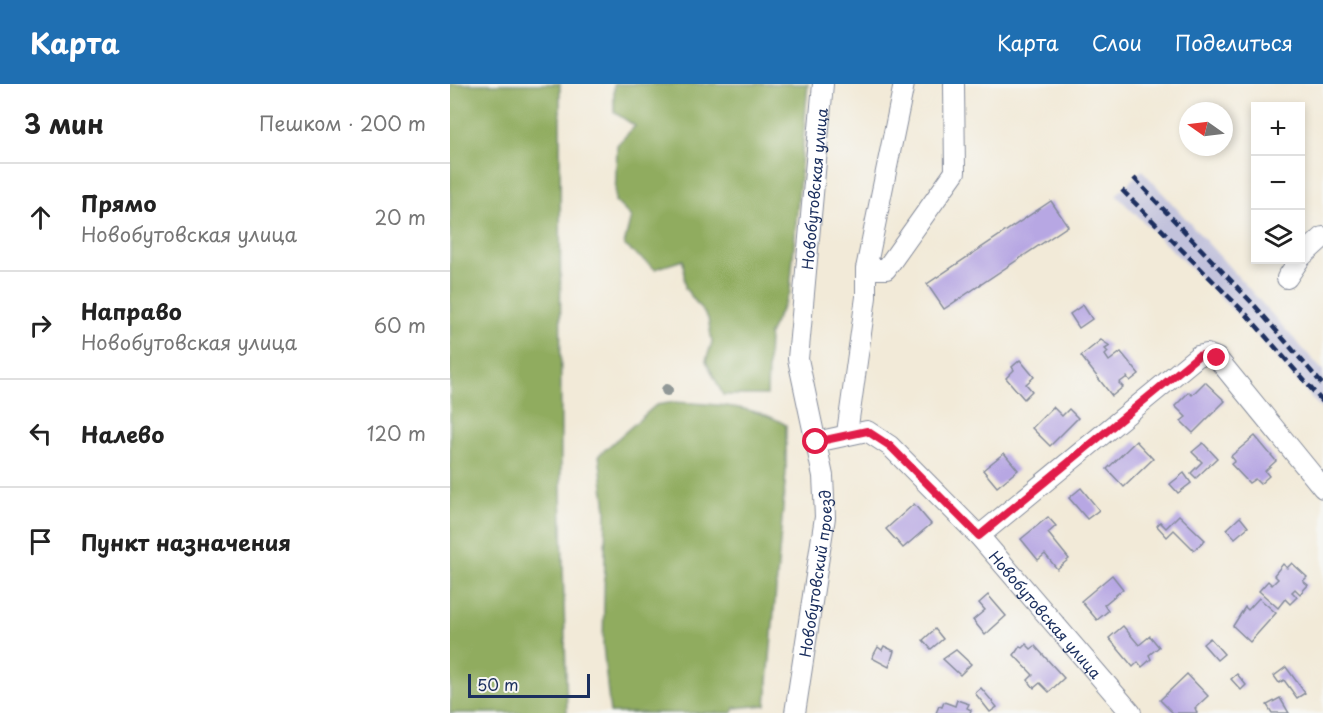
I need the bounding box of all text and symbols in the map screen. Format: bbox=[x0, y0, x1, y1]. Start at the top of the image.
text: Карта bbox=[30, 21, 120, 64]
text: Карта bbox=[997, 26, 1059, 58]
text: Слои bbox=[1092, 26, 1142, 58]
text: Поделиться bbox=[1175, 26, 1293, 58]
north arrow bbox=[1179, 102, 1233, 156]
map controls bbox=[1251, 102, 1305, 264]
button: + bbox=[1251, 102, 1305, 156]
text: 3 мин bbox=[24, 104, 104, 143]
street label: Новобутовская улица bbox=[795, 106, 832, 271]
text: Пешком · 200 m bbox=[259, 108, 426, 138]
button: − bbox=[1251, 156, 1305, 210]
text: Прямо bbox=[81, 186, 156, 219]
icon: ahead bbox=[24, 201, 57, 234]
text: 20 m bbox=[374, 202, 426, 232]
button: layers bbox=[1251, 210, 1305, 264]
text: Новобутовская улица bbox=[81, 219, 297, 249]
text: Направо bbox=[81, 294, 182, 327]
icon: right bbox=[24, 309, 57, 342]
text: 60 m bbox=[374, 310, 426, 340]
text: Новобутовская улица bbox=[81, 327, 297, 357]
route end bbox=[1203, 344, 1229, 370]
icon: left bbox=[24, 417, 57, 450]
text: Налево bbox=[81, 417, 164, 450]
text: 120 m bbox=[367, 418, 426, 448]
route start bbox=[802, 428, 828, 454]
street label: Новобутовский проезд bbox=[792, 489, 837, 659]
icon: arrive bbox=[24, 525, 57, 558]
text: Пункт назначения bbox=[81, 525, 291, 558]
street label: Новобутовская улица bbox=[984, 545, 1108, 683]
scale bar bbox=[468, 671, 590, 698]
text: 50 m bbox=[477, 672, 518, 696]

